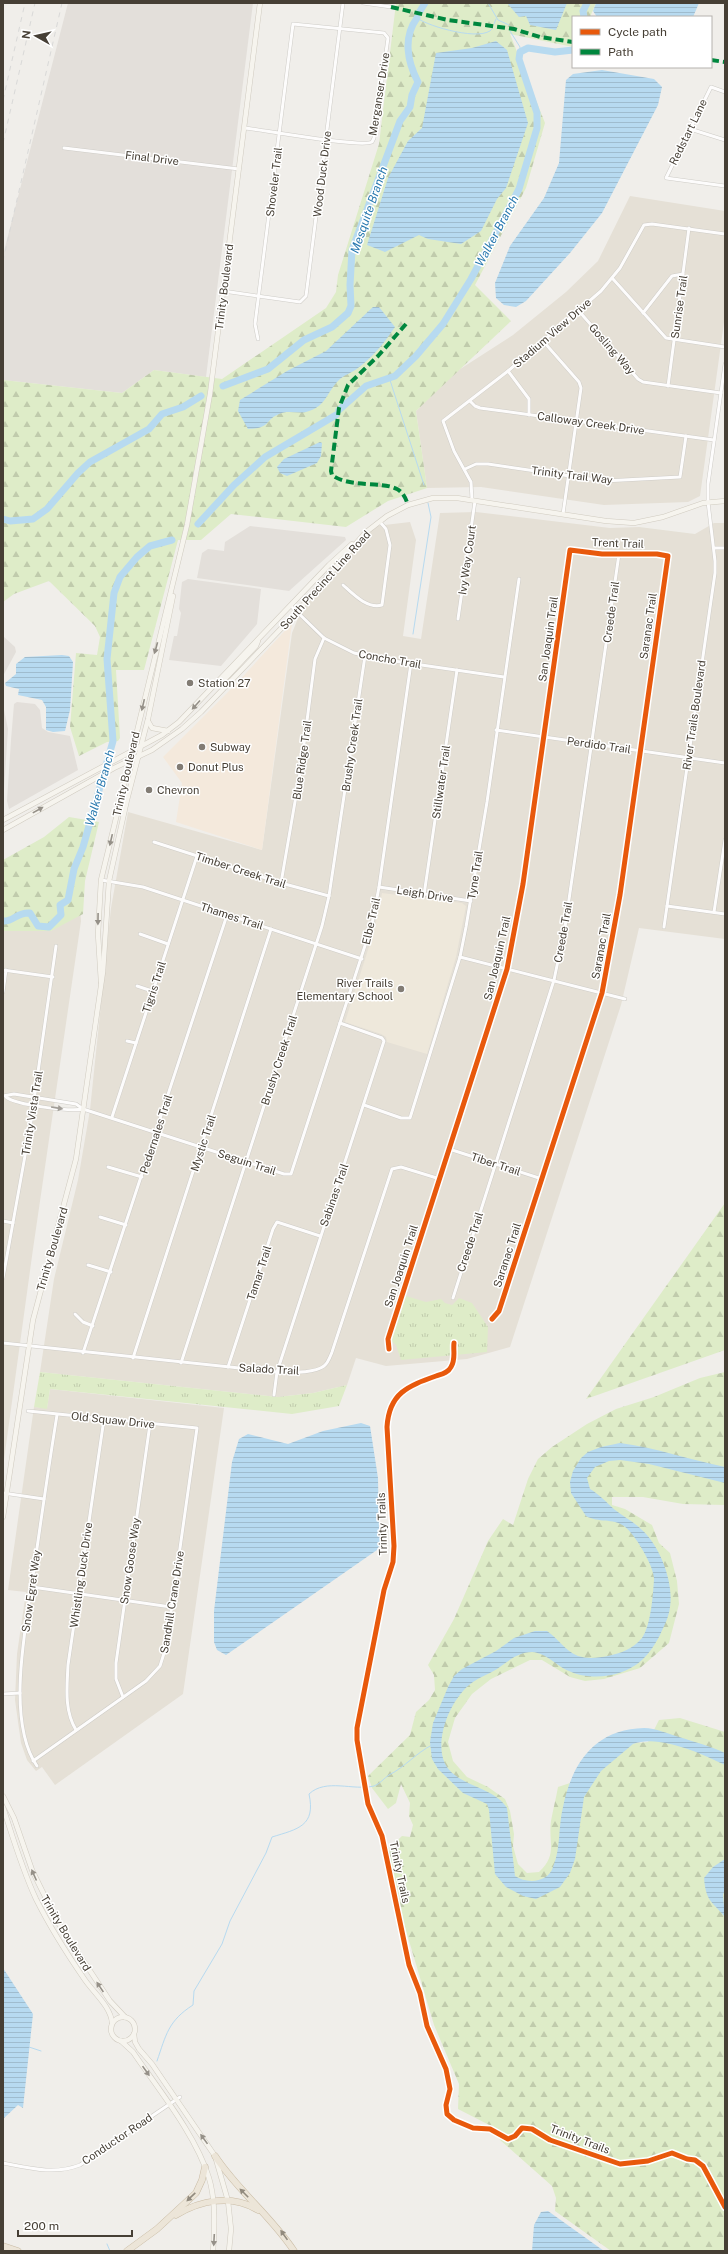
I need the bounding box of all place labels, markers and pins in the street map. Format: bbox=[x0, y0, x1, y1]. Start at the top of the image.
place label: Station 27 bbox=[198, 677, 251, 689]
marker: Station 27 bbox=[185, 678, 195, 688]
place label: Subway bbox=[210, 741, 251, 753]
marker: Subway bbox=[197, 742, 207, 752]
place label: Donut Plus bbox=[188, 761, 244, 773]
marker: Donut Plus bbox=[175, 762, 185, 772]
place label: Chevron bbox=[157, 784, 199, 796]
marker: Chevron bbox=[144, 785, 154, 795]
place label: River Trails Elementary School bbox=[296, 977, 393, 1002]
marker: River Trails Elementary School bbox=[396, 984, 406, 994]

